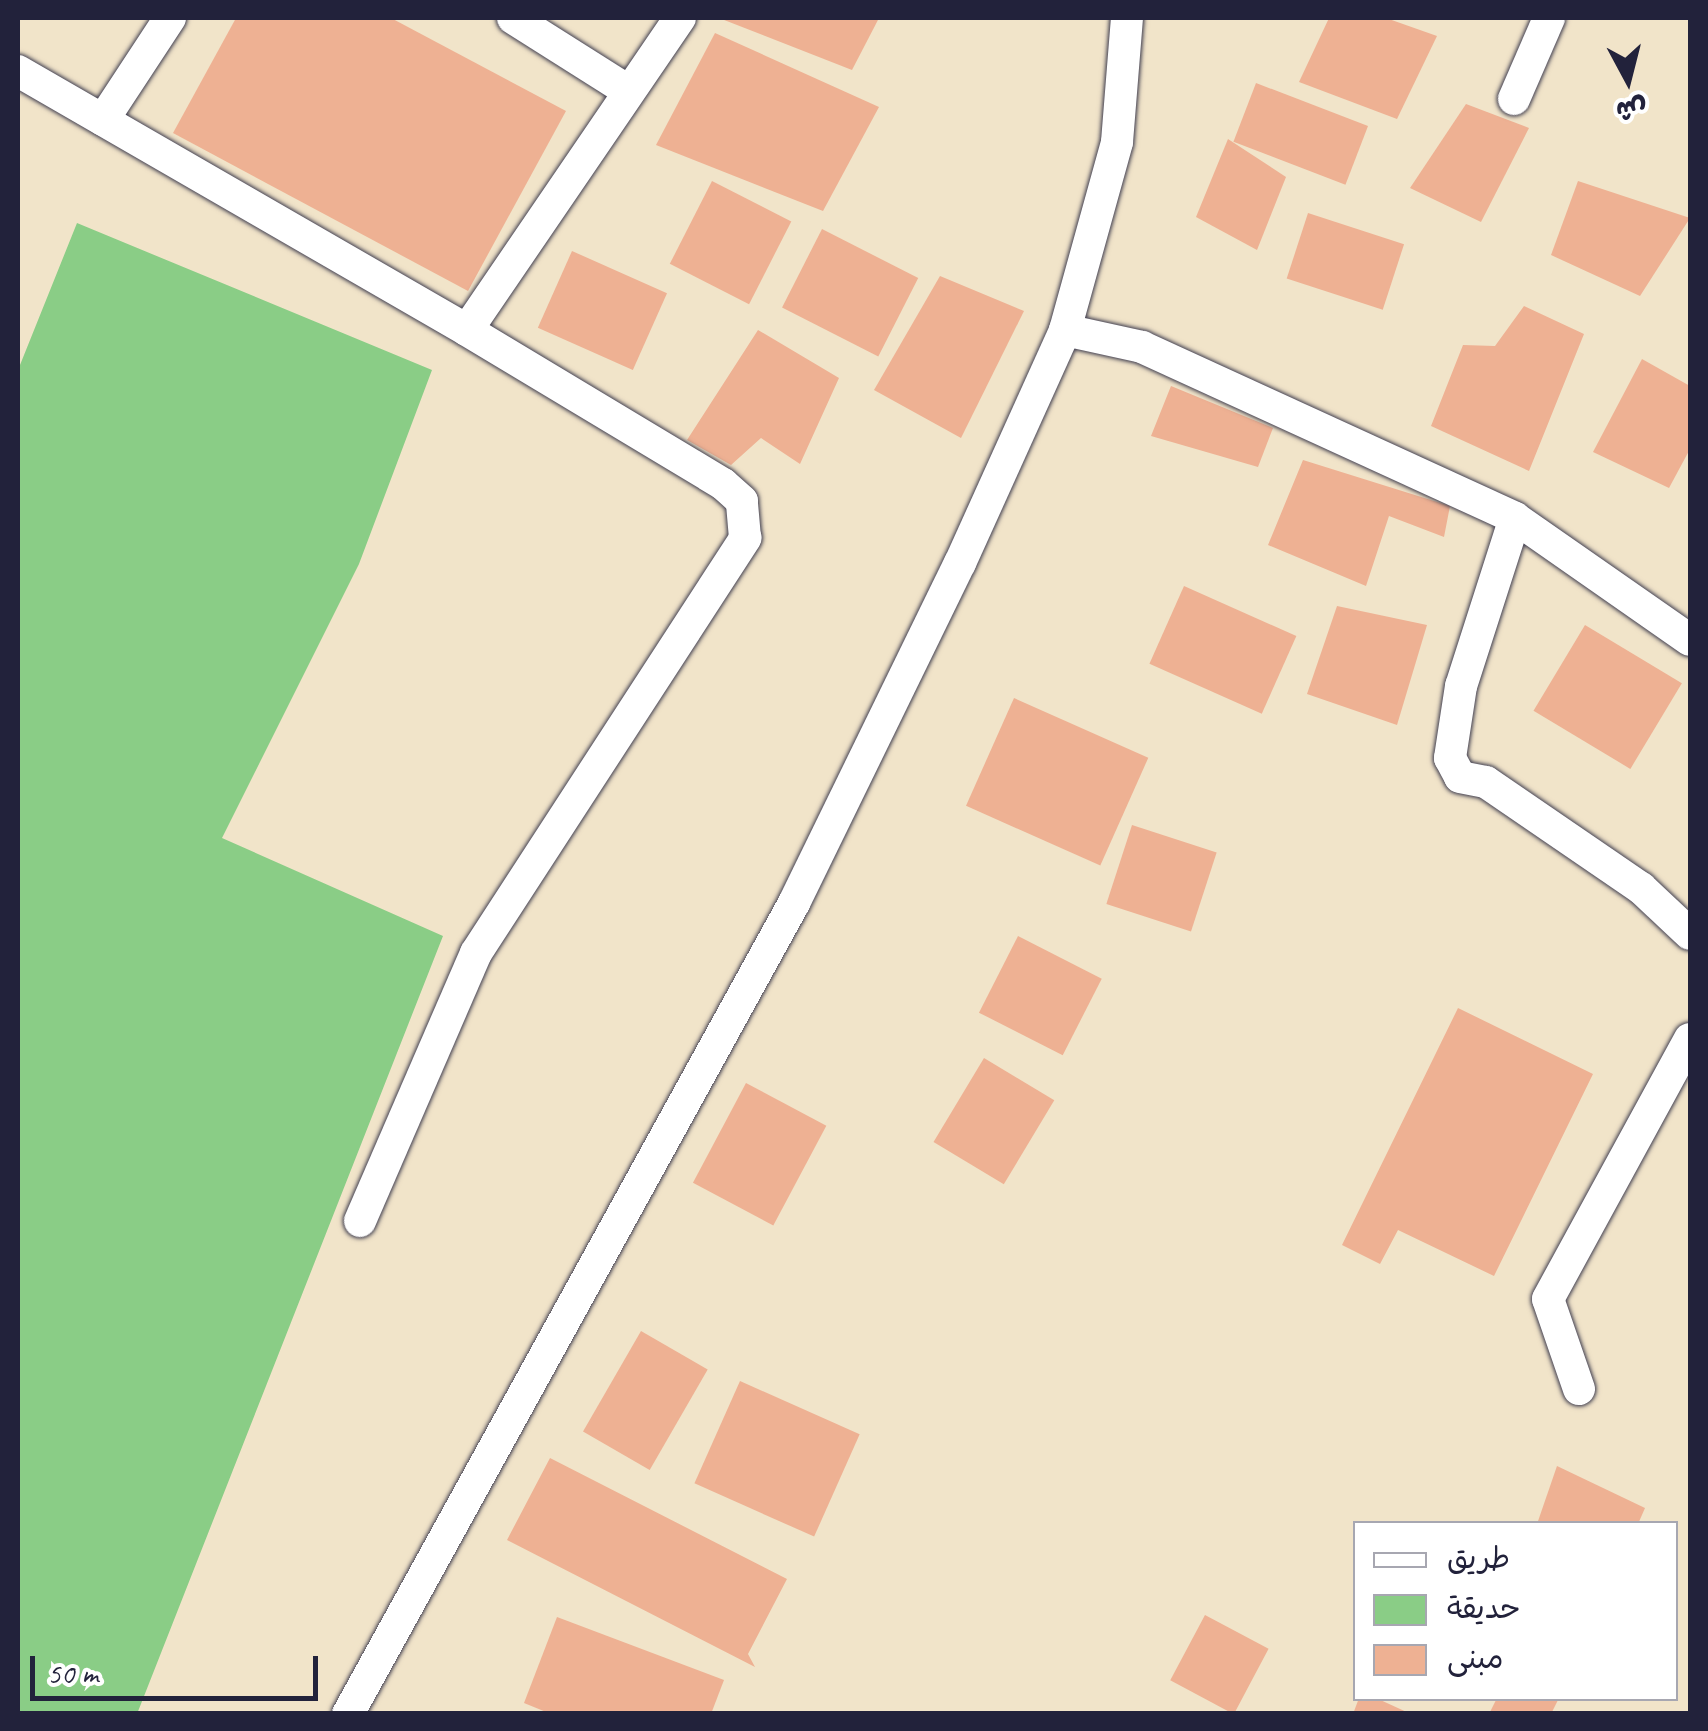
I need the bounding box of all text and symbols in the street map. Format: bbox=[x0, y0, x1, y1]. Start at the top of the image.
north arrow bbox=[1578, 30, 1678, 130]
text: ش bbox=[1614, 91, 1649, 130]
legend bbox=[1353, 1521, 1678, 1701]
text: طريق bbox=[1447, 1539, 1510, 1577]
text: حديقة bbox=[1447, 1589, 1521, 1627]
scale bar bbox=[35, 1636, 322, 1698]
text: مبنى bbox=[1447, 1639, 1503, 1677]
text: 50 m bbox=[47, 1654, 98, 1692]

